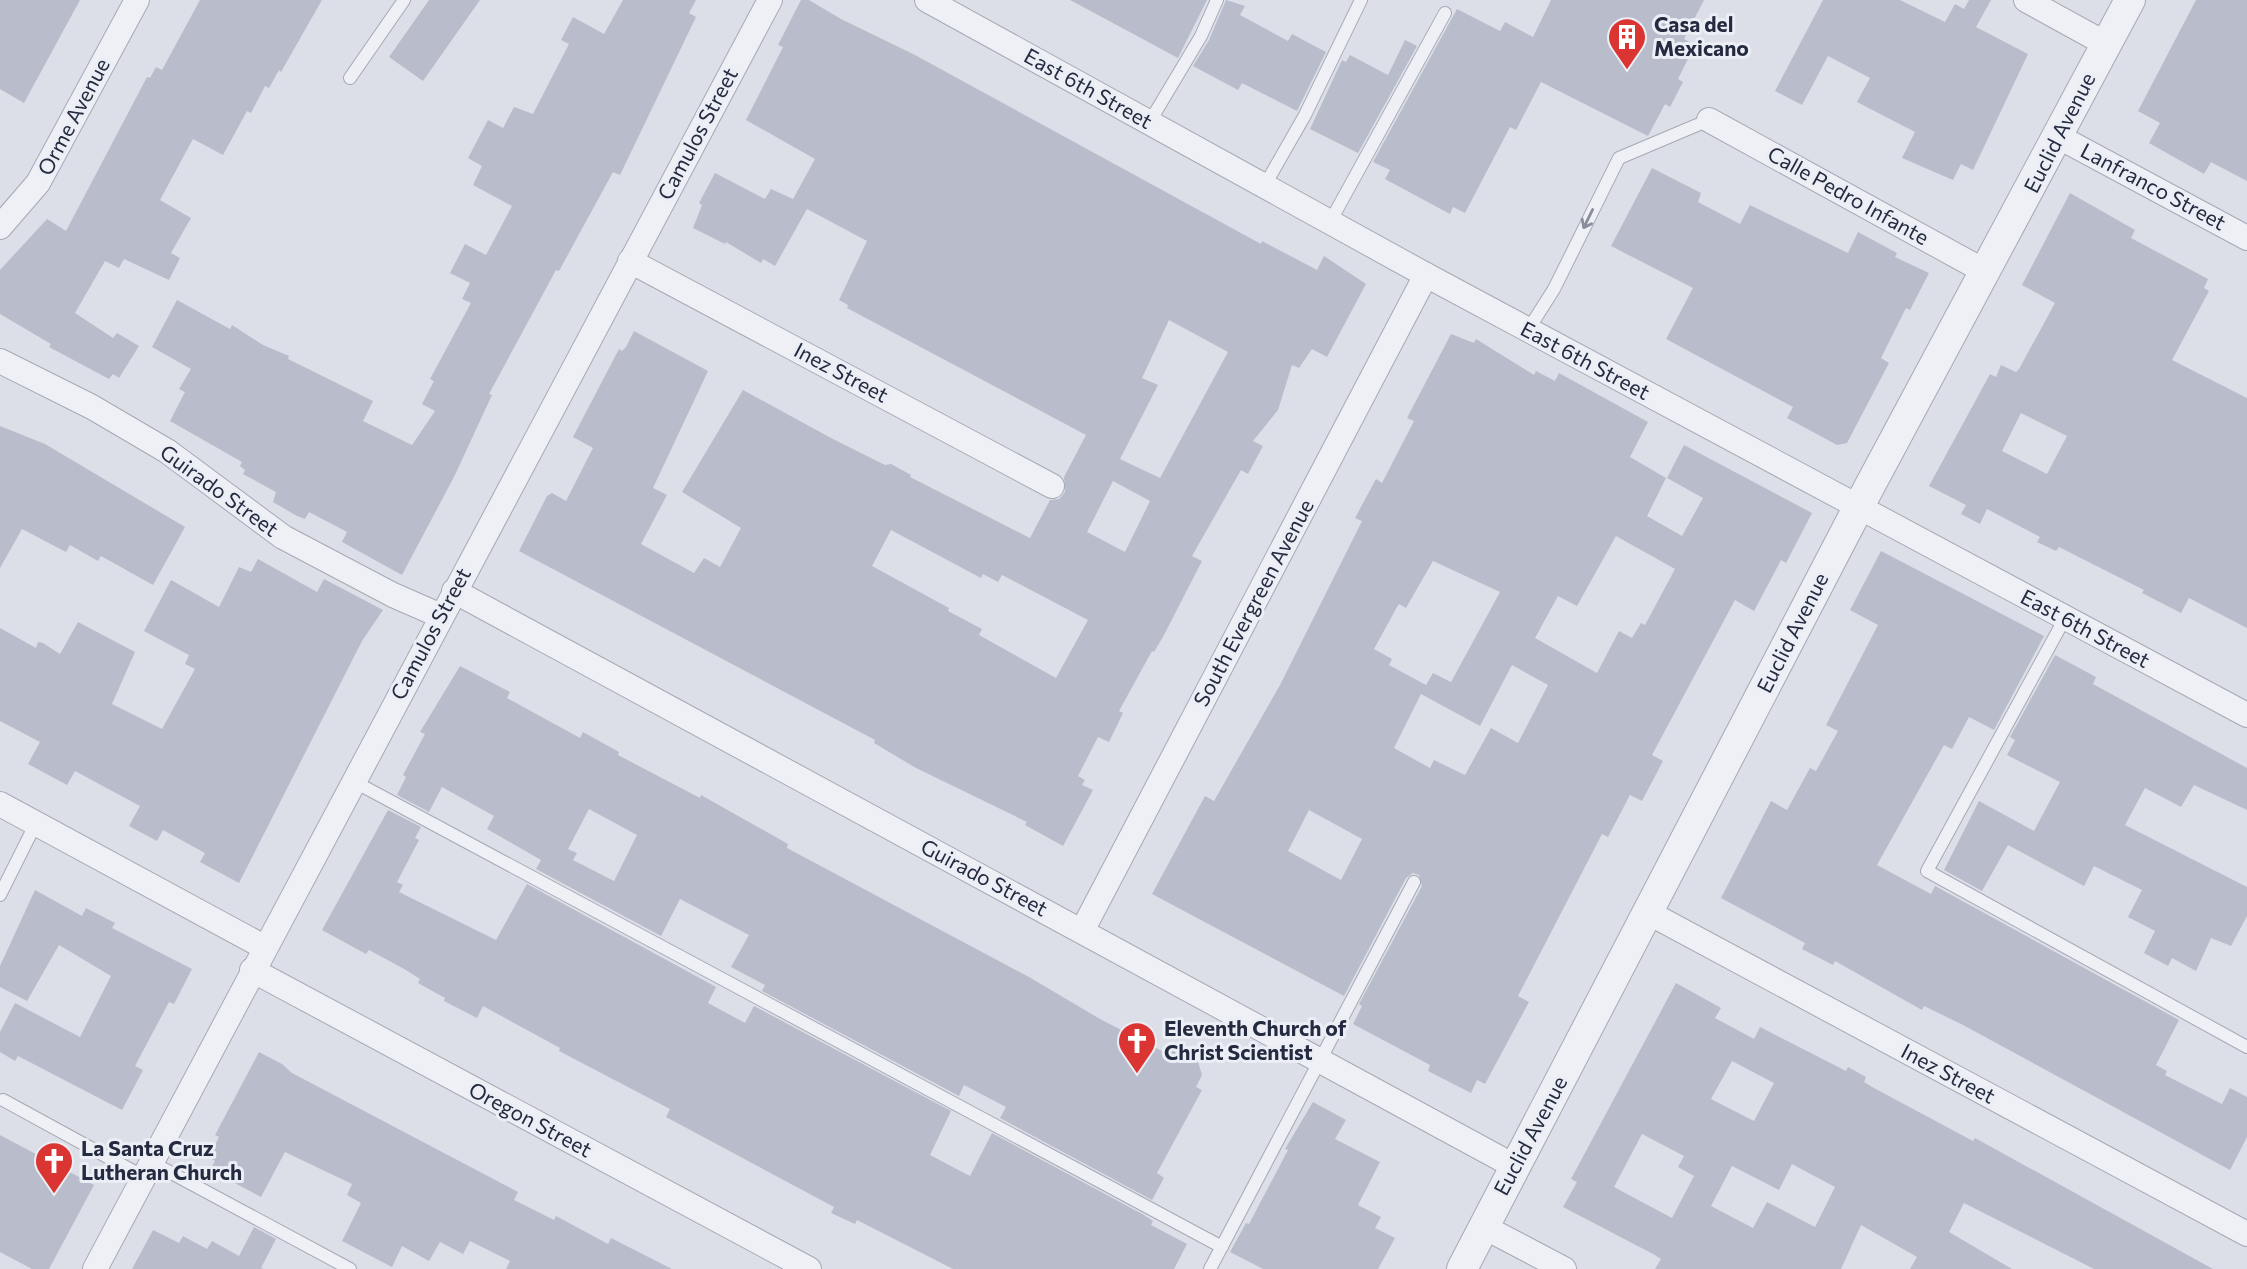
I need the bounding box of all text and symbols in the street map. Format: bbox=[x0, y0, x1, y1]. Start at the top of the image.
place label: Casa del Mexicano bbox=[1654, 11, 1749, 60]
building icon: Casa del Mexicano bbox=[1606, 16, 1648, 71]
street label: East 6th Street bbox=[1020, 42, 1157, 133]
street label: Orme Avenue bbox=[31, 53, 114, 179]
street label: Camulos Street bbox=[651, 63, 742, 204]
street label: Euclid Avenue bbox=[2018, 68, 2100, 197]
street label: Lanfranco Street bbox=[2077, 137, 2231, 234]
street label: Calle Pedro Infante bbox=[1764, 140, 1934, 249]
one-way arrow bbox=[1581, 208, 1595, 229]
street label: East 6th Street bbox=[1517, 315, 1654, 404]
street label: Inez Street bbox=[790, 337, 893, 407]
street label: Guirado Street bbox=[156, 439, 284, 541]
street label: South Evergreen Avenue bbox=[1187, 494, 1318, 710]
street label: Camulos Street bbox=[384, 563, 475, 704]
street label: Euclid Avenue bbox=[1751, 568, 1833, 697]
street label: East 6th Street bbox=[2017, 583, 2154, 672]
street label: Guirado Street bbox=[917, 833, 1052, 921]
place label: Eleventh Church of Christ Scientist bbox=[1164, 1015, 1347, 1064]
church icon: Eleventh Church of Christ Scientist bbox=[1116, 1020, 1158, 1075]
street label: Inez Street bbox=[1897, 1038, 2000, 1108]
street label: Euclid Avenue bbox=[1488, 1071, 1572, 1199]
street label: Oregon Street bbox=[465, 1076, 596, 1161]
place label: La Santa Cruz Lutheran Church bbox=[81, 1135, 242, 1184]
church icon: La Santa Cruz Lutheran Church bbox=[33, 1140, 75, 1195]

